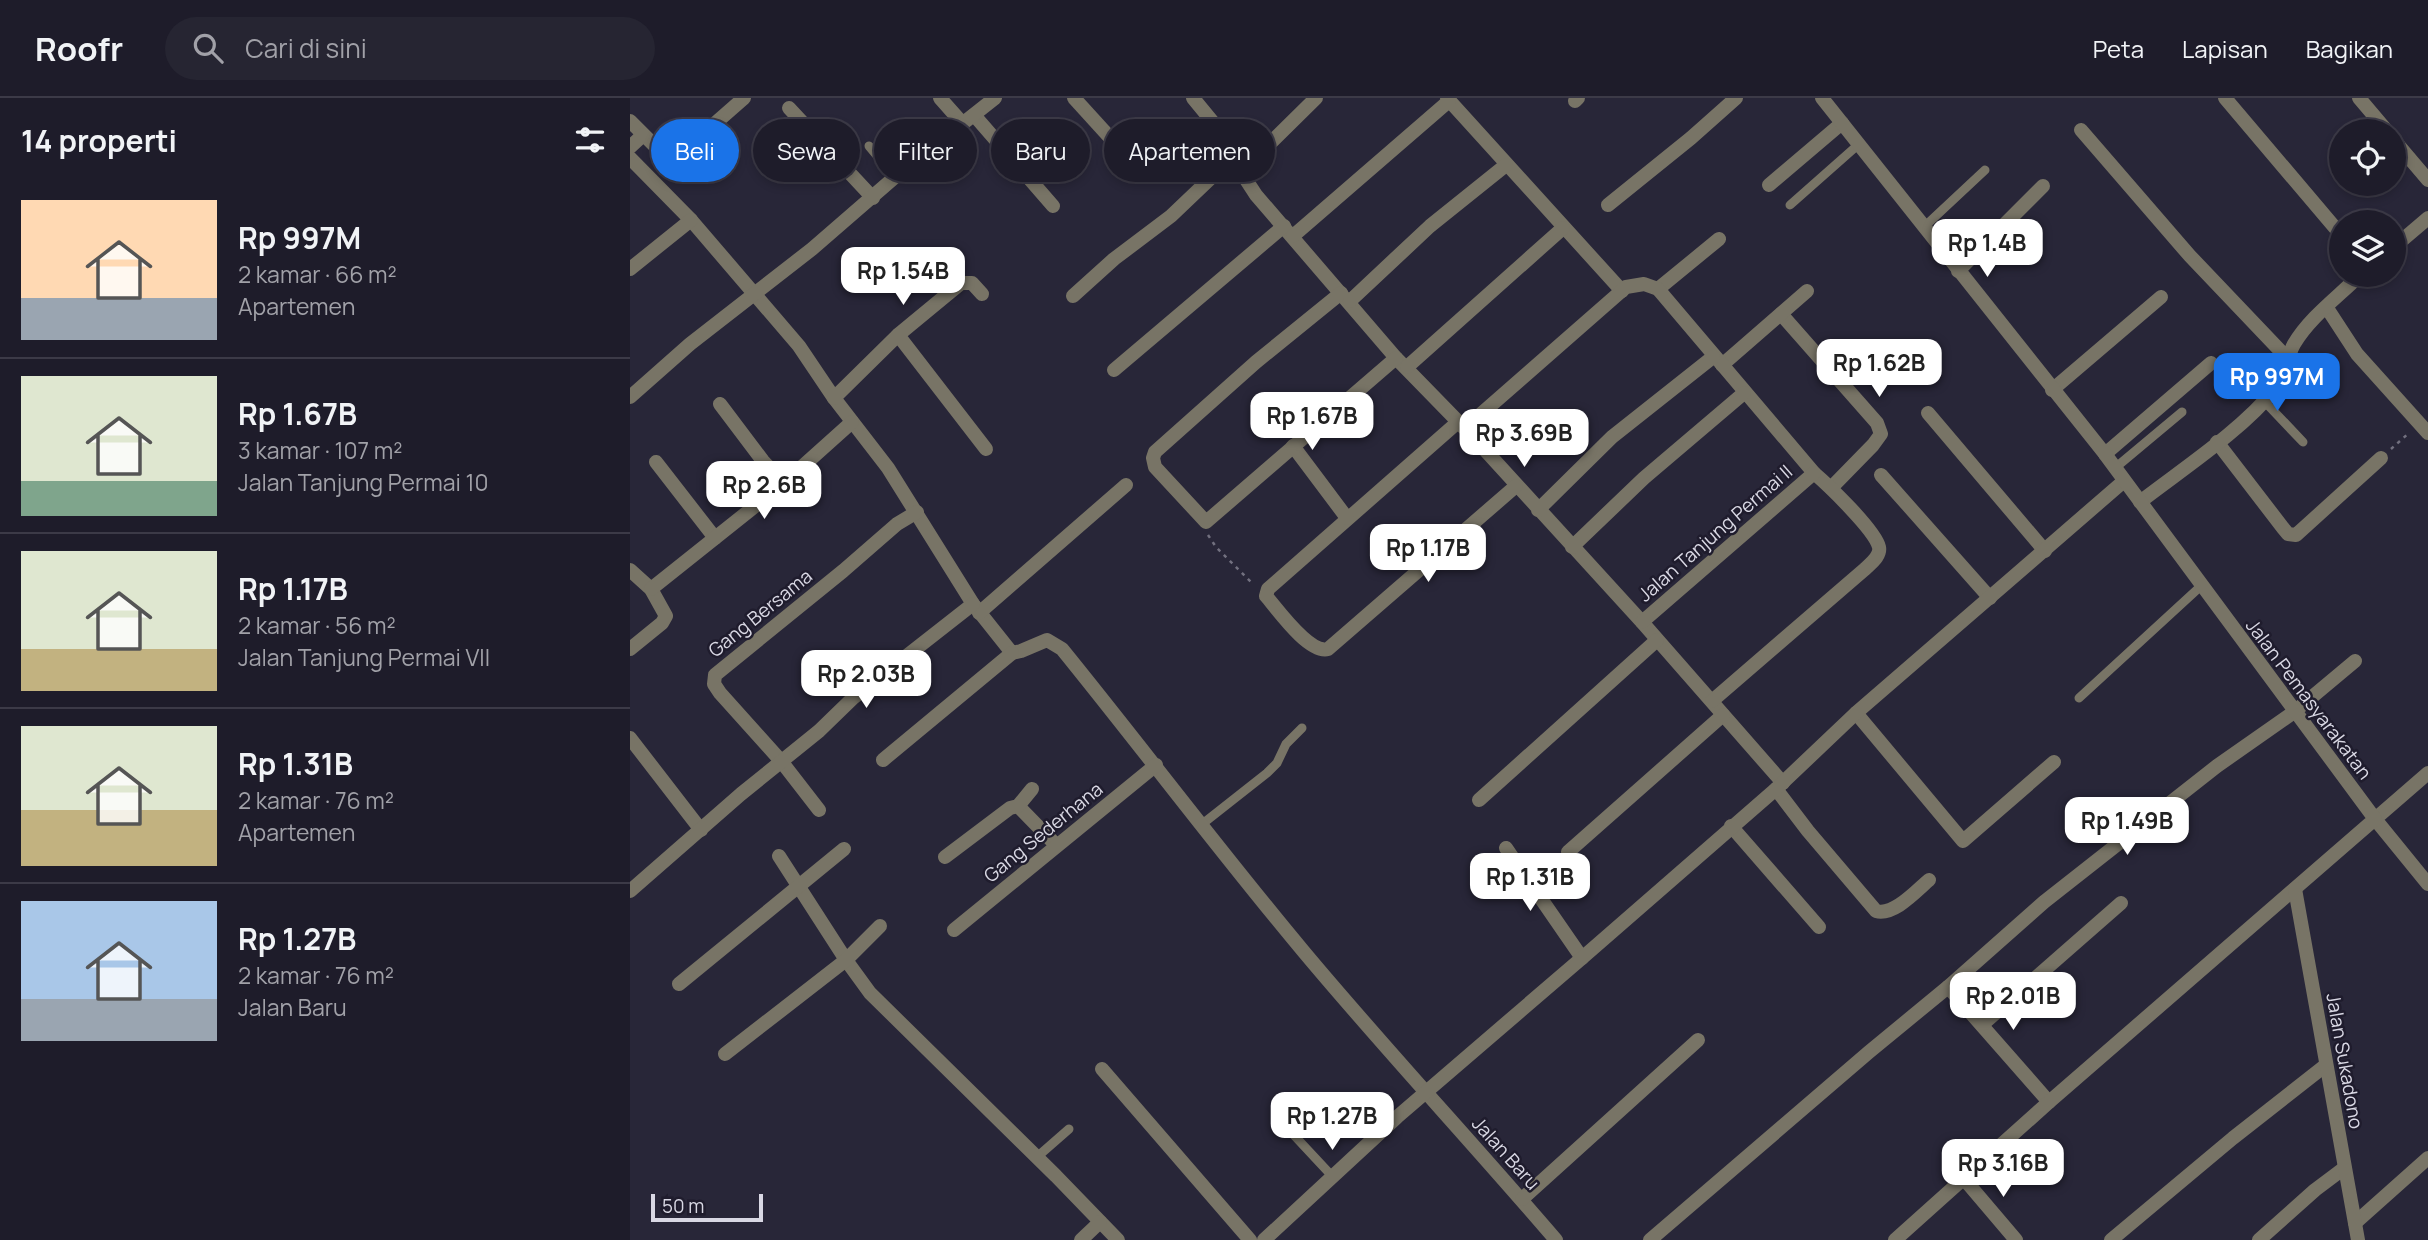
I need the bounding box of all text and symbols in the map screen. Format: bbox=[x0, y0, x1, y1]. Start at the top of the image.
search box bbox=[165, 17, 655, 80]
text: Roofr bbox=[35, 26, 123, 71]
icon: search bbox=[189, 29, 227, 67]
text: Cari di sini bbox=[245, 30, 367, 66]
text: Peta bbox=[2093, 32, 2144, 65]
text: Lapisan bbox=[2182, 32, 2268, 65]
text: Bagikan bbox=[2306, 32, 2393, 65]
chip: Beli bbox=[651, 119, 739, 182]
chip: Sewa bbox=[753, 119, 860, 182]
chip: Filter bbox=[874, 119, 977, 182]
chip: Baru bbox=[991, 119, 1090, 182]
chip: Apartemen bbox=[1104, 119, 1275, 182]
map controls bbox=[2329, 119, 2406, 287]
button: locate bbox=[2329, 119, 2406, 196]
text: 14 properti bbox=[21, 120, 177, 161]
icon: filters bbox=[571, 121, 609, 159]
button: layers bbox=[2329, 210, 2406, 287]
text: Rp 997M bbox=[238, 217, 361, 258]
pin: Rp 1.4B bbox=[1922, 220, 2052, 279]
text: Rp 1.4B bbox=[1948, 226, 2026, 258]
icon: home bbox=[77, 228, 161, 312]
pin: Rp 1.54B bbox=[831, 248, 975, 307]
text: Rp 1.54B bbox=[857, 254, 949, 286]
text: 2 kamar · 66 m² bbox=[238, 258, 397, 290]
text: Apartemen bbox=[238, 290, 355, 322]
pin: Rp 1.62B bbox=[1807, 340, 1951, 399]
text: Rp 1.62B bbox=[1833, 346, 1925, 378]
pin: Rp 997M bbox=[2212, 354, 2342, 413]
text: Rp 997M bbox=[2230, 360, 2324, 392]
pin: Rp 1.67B bbox=[1240, 392, 1384, 452]
text: Rp 1.67B bbox=[238, 393, 357, 434]
text: Rp 1.67B bbox=[1266, 399, 1358, 431]
icon: home bbox=[77, 404, 161, 488]
pin: Rp 3.69B bbox=[1452, 410, 1596, 469]
text: Rp 3.69B bbox=[1476, 416, 1572, 448]
text: 3 kamar · 107 m² bbox=[238, 434, 402, 466]
street label: Jalan Tanjung Permai II bbox=[1632, 459, 1798, 607]
pin: Rp 2.6B bbox=[699, 462, 829, 521]
text: Jalan Tanjung Permai 10 bbox=[238, 466, 489, 498]
text: Rp 2.6B bbox=[722, 468, 806, 500]
pin: Rp 1.17B bbox=[1356, 524, 1500, 584]
text: Rp 1.17B bbox=[1386, 531, 1470, 563]
street label: Gang Bersama bbox=[703, 563, 817, 663]
text: Rp 1.17B bbox=[238, 568, 348, 609]
icon: home bbox=[77, 579, 161, 663]
text: 2 kamar · 56 m² bbox=[238, 609, 396, 641]
street label: Jalan Pemasyarakatan bbox=[2240, 613, 2378, 785]
text: Jalan Tanjung Permai VII bbox=[238, 641, 490, 673]
pin: Rp 2.03B bbox=[794, 650, 938, 710]
text: Rp 2.03B bbox=[817, 657, 915, 689]
text: Rp 1.31B bbox=[238, 743, 353, 784]
icon: home bbox=[77, 754, 161, 838]
street label: Gang Sederhana bbox=[978, 776, 1108, 888]
text: 2 kamar · 76 m² bbox=[238, 784, 394, 816]
pin: Rp 1.49B bbox=[2055, 798, 2199, 857]
text: Rp 1.49B bbox=[2081, 804, 2173, 836]
text: Apartemen bbox=[238, 816, 355, 848]
pin: Rp 1.31B bbox=[1458, 854, 1602, 913]
text: Rp 1.31B bbox=[1486, 860, 1574, 892]
text: Rp 1.27B bbox=[238, 918, 356, 959]
icon: home bbox=[77, 929, 161, 1013]
text: 2 kamar · 76 m² bbox=[238, 959, 394, 991]
pin: Rp 2.01B bbox=[1941, 972, 2085, 1032]
text: Rp 2.01B bbox=[1966, 979, 2060, 1011]
text: Jalan Baru bbox=[238, 991, 347, 1023]
street label: Jalan Sukadono bbox=[2320, 991, 2370, 1131]
pin: Rp 1.27B bbox=[1260, 1093, 1404, 1152]
text: Rp 1.27B bbox=[1287, 1099, 1377, 1131]
street label: Jalan Baru bbox=[1466, 1111, 1546, 1195]
pin: Rp 3.16B bbox=[1931, 1140, 2075, 1199]
text: Rp 3.16B bbox=[1958, 1146, 2048, 1178]
scale bar bbox=[651, 1191, 763, 1223]
text: 50 m bbox=[662, 1193, 704, 1219]

